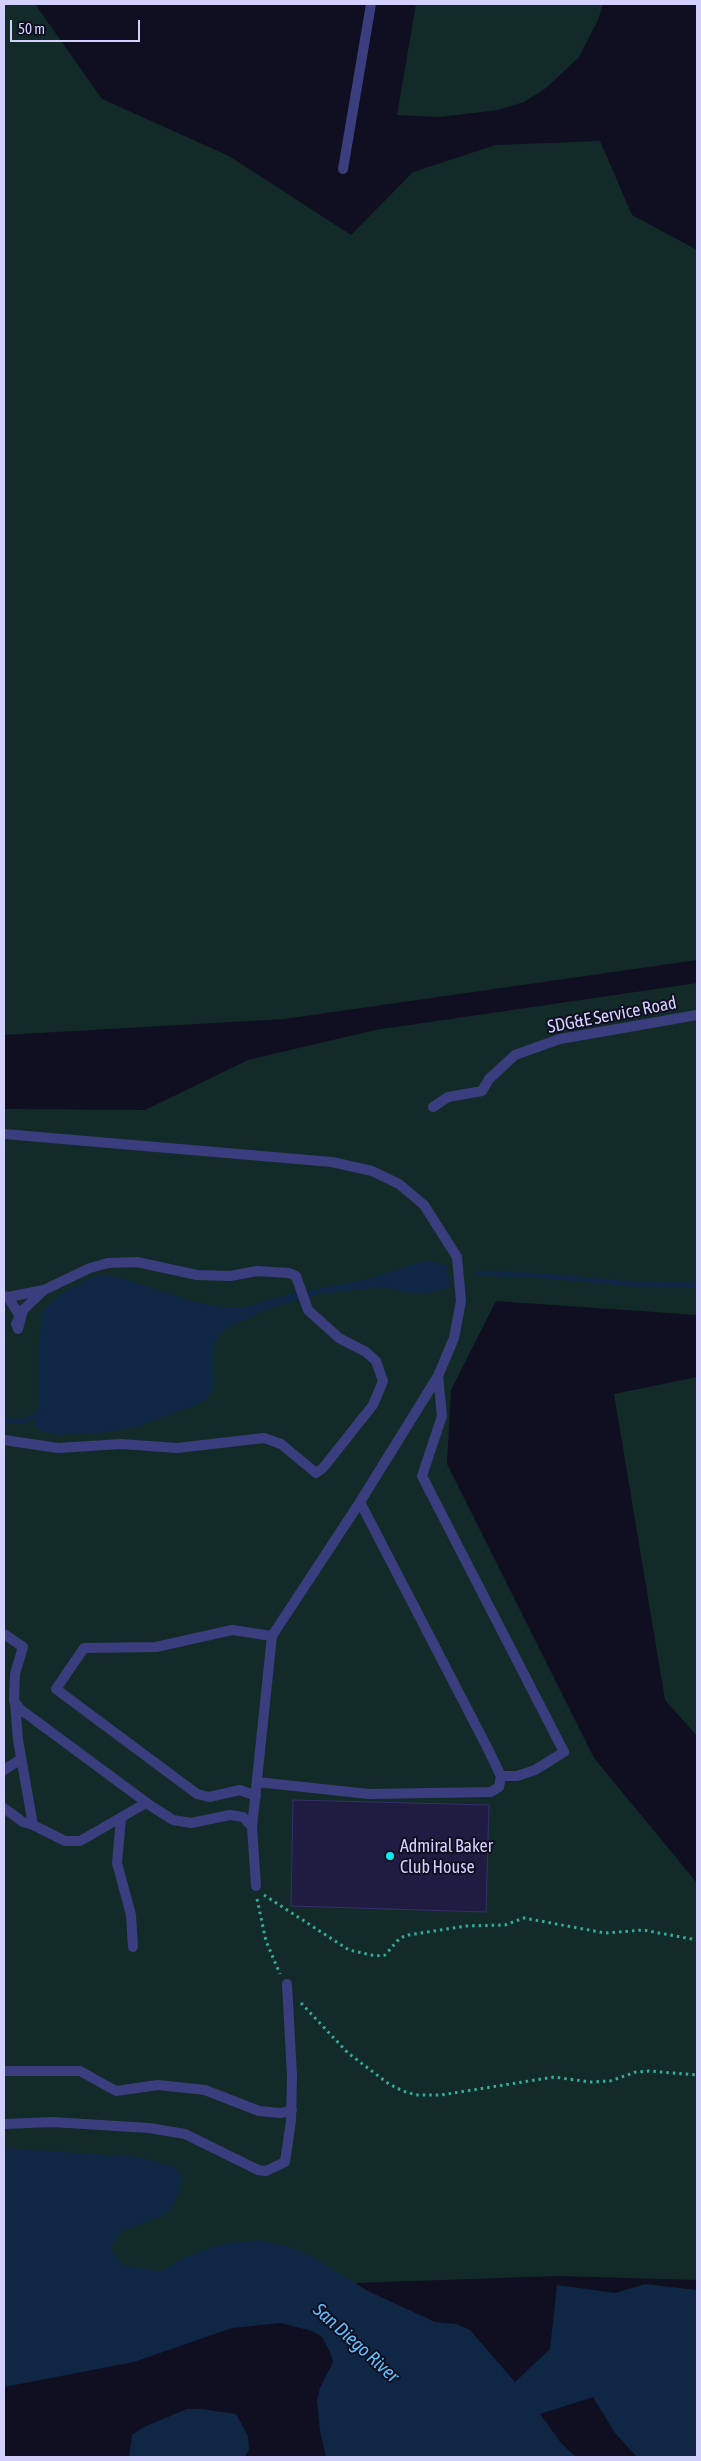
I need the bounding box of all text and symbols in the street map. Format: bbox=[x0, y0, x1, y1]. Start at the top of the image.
scale bar bbox=[12, 10, 142, 42]
text: 50 m bbox=[18, 20, 45, 37]
street label: SDG&E Service Road bbox=[546, 992, 678, 1038]
place label: Admiral Baker Club House bbox=[400, 1835, 493, 1878]
marker: Admiral Baker Club House bbox=[384, 1850, 396, 1862]
water label: San Diego River bbox=[308, 2298, 404, 2388]

